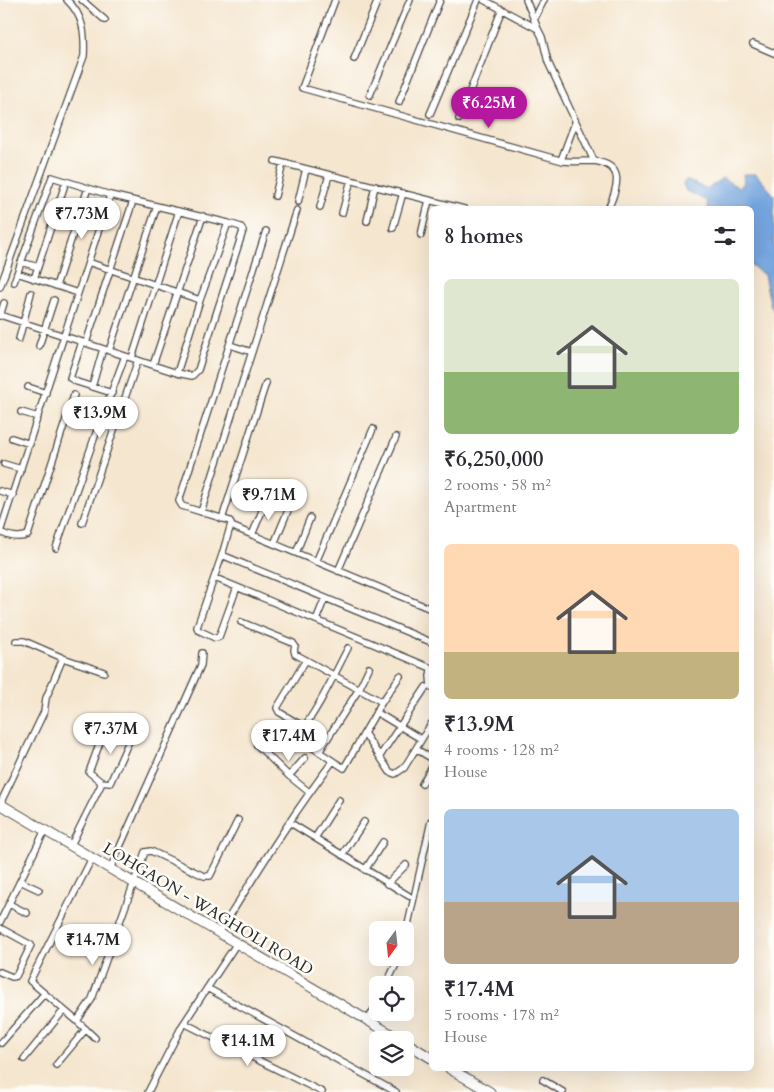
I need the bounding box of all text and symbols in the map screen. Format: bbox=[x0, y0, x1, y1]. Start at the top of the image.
pin: ₹6.25M bbox=[448, 86, 530, 129]
text: ₹6.25M bbox=[462, 92, 516, 114]
pin: ₹7.73M bbox=[41, 198, 123, 240]
text: ₹7.73M bbox=[55, 203, 109, 225]
text: 8 homes bbox=[444, 222, 523, 251]
icon: filters bbox=[711, 222, 739, 250]
icon: home bbox=[547, 312, 637, 402]
pin: ₹13.9M bbox=[59, 396, 141, 439]
text: ₹13.9M bbox=[73, 402, 127, 424]
text: ₹6,250,000 bbox=[444, 445, 544, 474]
text: 2 rooms · 58 m² bbox=[444, 474, 551, 496]
pin: ₹9.71M bbox=[228, 478, 310, 521]
text: ₹9.71M bbox=[242, 484, 296, 506]
text: Apartment bbox=[444, 496, 517, 518]
icon: home bbox=[547, 577, 637, 667]
text: ₹13.9M bbox=[444, 710, 515, 739]
pin: ₹7.37M bbox=[70, 712, 152, 755]
text: ₹7.37M bbox=[84, 718, 138, 740]
pin: ₹17.4M bbox=[248, 720, 330, 762]
text: ₹17.4M bbox=[262, 725, 316, 747]
text: 4 rooms · 128 m² bbox=[444, 739, 559, 761]
text: House bbox=[444, 761, 487, 783]
street label: LOHGAON - WAGHOLI ROAD bbox=[99, 837, 317, 981]
icon: home bbox=[547, 842, 637, 932]
north arrow bbox=[369, 921, 414, 966]
map controls bbox=[369, 921, 414, 1076]
pin: ₹14.7M bbox=[52, 924, 134, 966]
text: ₹14.7M bbox=[66, 929, 120, 951]
text: ₹17.4M bbox=[444, 975, 515, 1004]
button: locate bbox=[369, 976, 414, 1021]
text: 5 rooms · 178 m² bbox=[444, 1004, 559, 1026]
pin: ₹14.1M bbox=[207, 1024, 289, 1067]
text: House bbox=[444, 1026, 487, 1048]
text: ₹14.1M bbox=[221, 1030, 275, 1052]
button: layers bbox=[369, 1031, 414, 1076]

